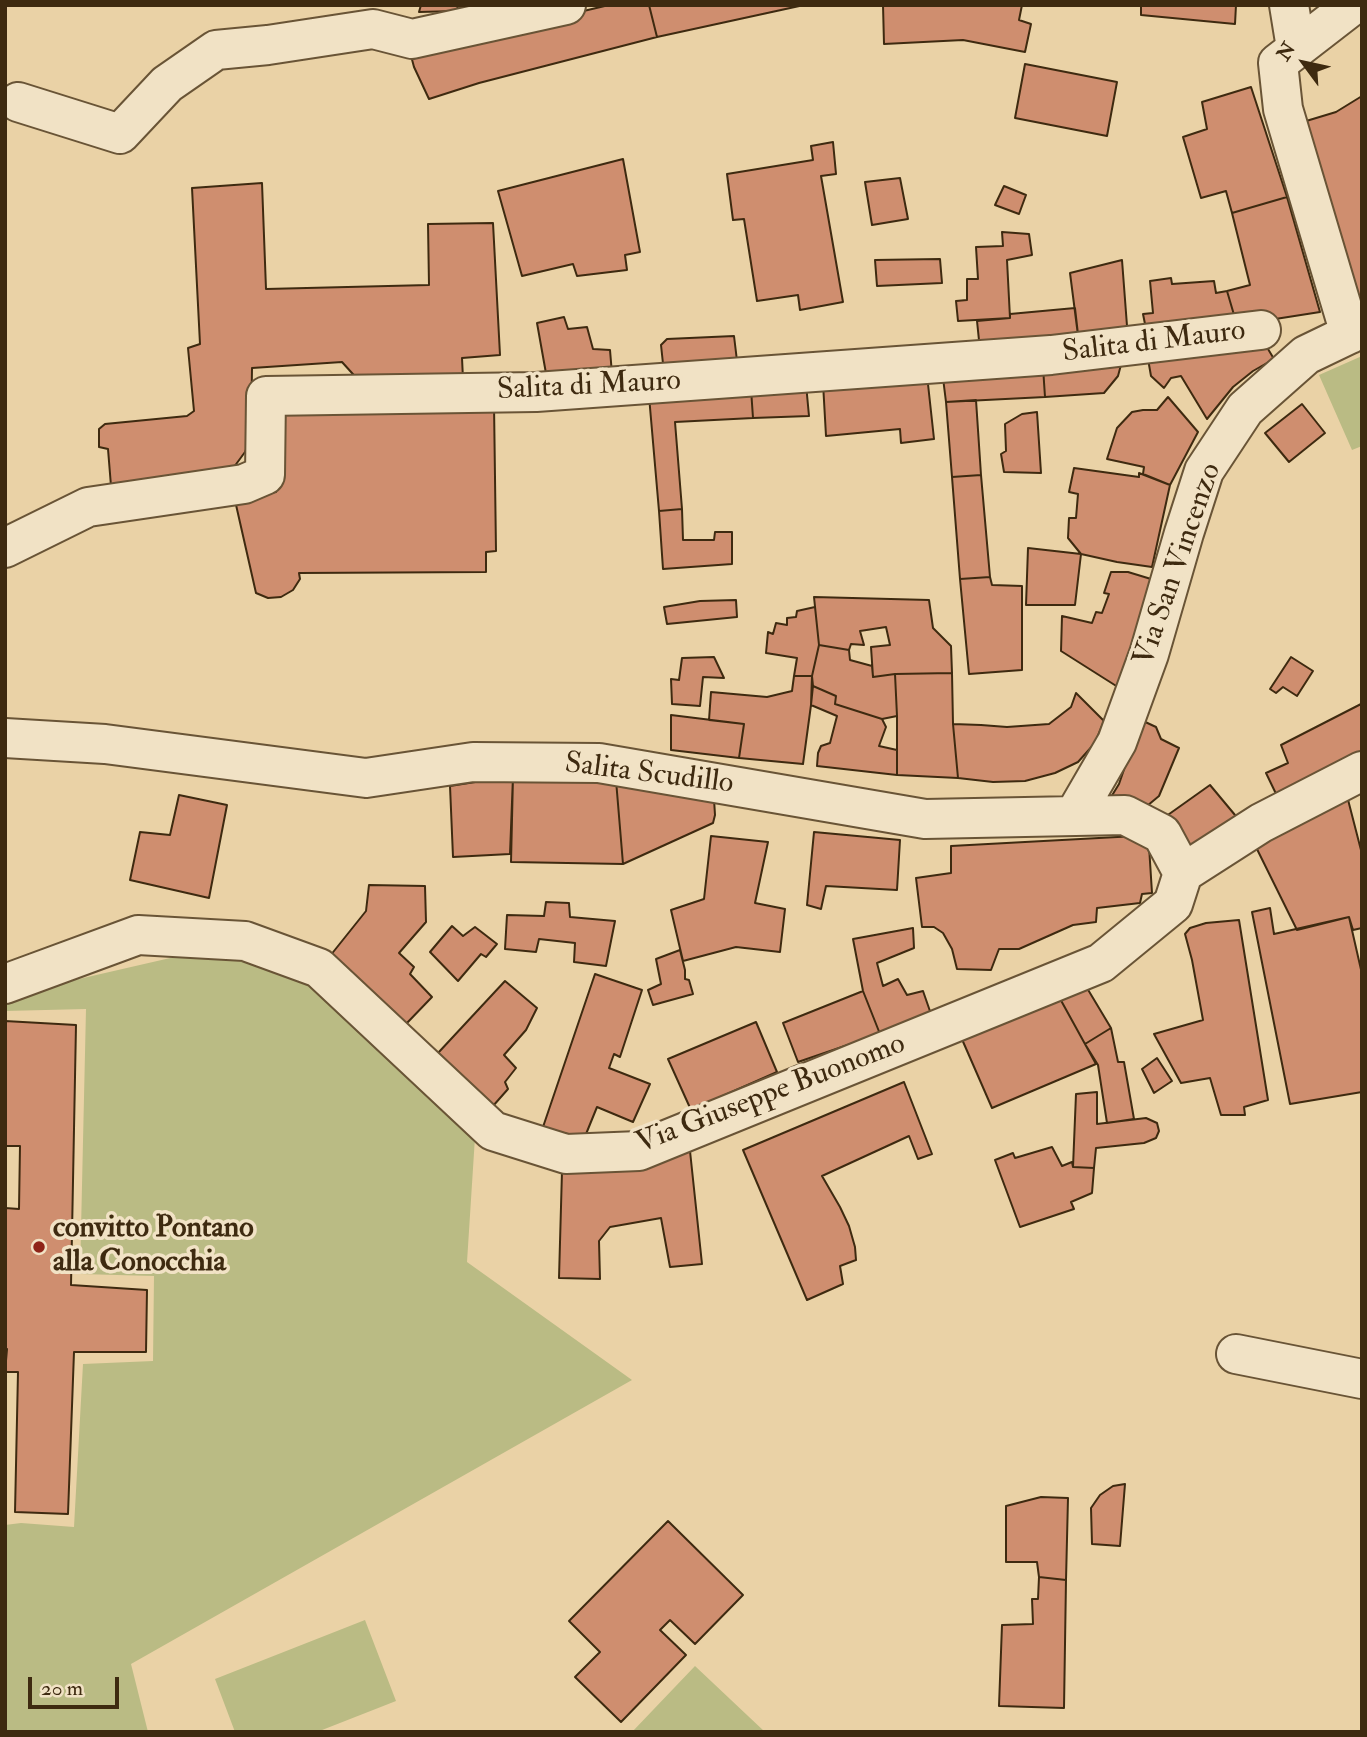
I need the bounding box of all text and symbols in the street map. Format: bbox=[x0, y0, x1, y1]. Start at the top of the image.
north arrow bbox=[1269, 28, 1339, 98]
text: N bbox=[1272, 38, 1301, 65]
street label: Salita di Mauro bbox=[1060, 314, 1248, 372]
street label: Salita di Mauro bbox=[496, 364, 682, 410]
street label: Via San Vincenzo bbox=[1127, 459, 1231, 671]
street label: Salita Scudillo bbox=[563, 747, 735, 803]
street label: Via Giuseppe Buonomo bbox=[631, 1027, 911, 1163]
place label: convitto Pontano alla Conocchia bbox=[53, 1212, 254, 1282]
marker: convitto Pontano alla Conocchia bbox=[31, 1239, 47, 1255]
scale bar bbox=[32, 1664, 122, 1708]
text: 20 m bbox=[41, 1675, 83, 1702]

